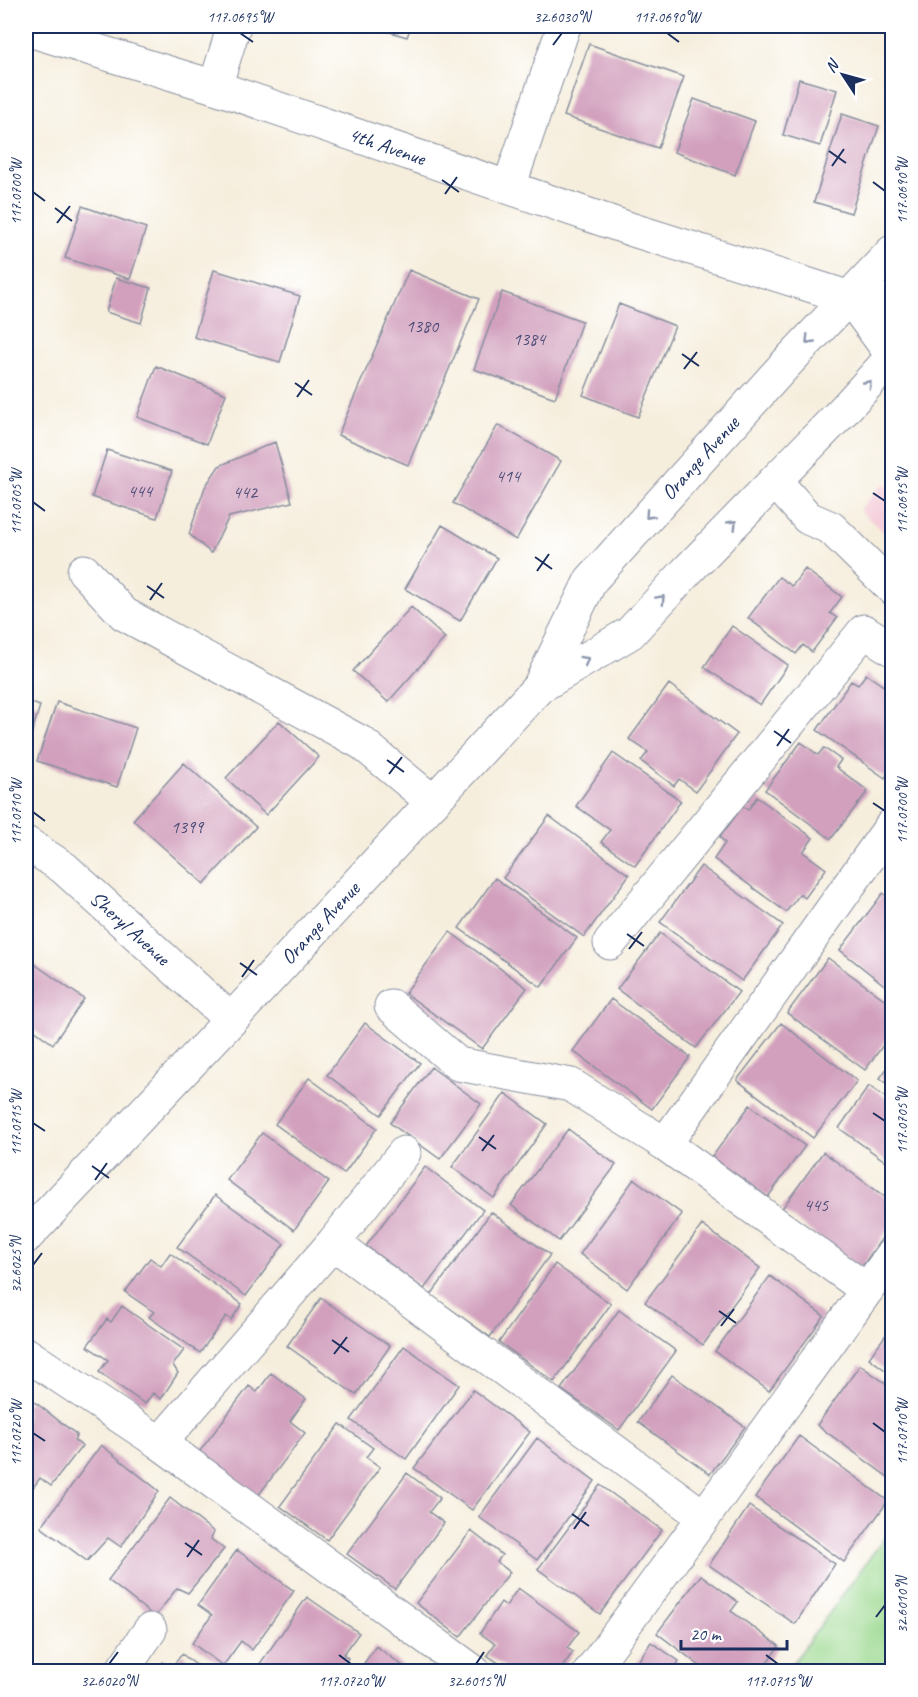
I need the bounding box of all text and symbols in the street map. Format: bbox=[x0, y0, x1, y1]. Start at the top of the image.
text: 117.0695°W bbox=[207, 8, 276, 27]
text: 32.6030°N bbox=[534, 8, 593, 27]
text: 117.0690°W bbox=[634, 8, 703, 27]
north arrow bbox=[813, 45, 873, 105]
text: N bbox=[821, 54, 844, 77]
street label: 4th Avenue bbox=[345, 121, 430, 172]
text: 117.0690°W bbox=[893, 155, 912, 224]
text: 117.0700°W bbox=[7, 156, 26, 225]
house number: 1380 bbox=[406, 315, 440, 337]
house number: 1384 bbox=[513, 328, 547, 350]
one-way arrow bbox=[806, 333, 817, 344]
one-way arrow bbox=[861, 380, 872, 391]
street label: Orange Avenue bbox=[656, 410, 745, 505]
house number: 414 bbox=[496, 465, 522, 487]
text: 117.0695°W bbox=[893, 465, 912, 534]
text: 117.0705°W bbox=[7, 466, 26, 535]
house number: 444 bbox=[128, 480, 154, 502]
house number: 442 bbox=[233, 481, 259, 503]
one-way arrow bbox=[645, 508, 656, 518]
one-way arrow bbox=[725, 521, 736, 532]
one-way arrow bbox=[654, 595, 665, 606]
one-way arrow bbox=[579, 655, 589, 667]
text: 117.0700°W bbox=[893, 775, 912, 844]
text: 117.0710°W bbox=[7, 776, 26, 845]
house number: 1399 bbox=[171, 816, 205, 838]
street label: Orange Avenue bbox=[275, 875, 366, 970]
street label: Sheryl Avenue bbox=[85, 885, 176, 972]
text: 117.0705°W bbox=[893, 1085, 912, 1154]
text: 117.0715°W bbox=[7, 1087, 26, 1156]
house number: 445 bbox=[804, 1194, 829, 1216]
text: 32.6025°N bbox=[7, 1234, 26, 1293]
text: 117.0710°W bbox=[893, 1396, 912, 1465]
text: 117.0720°W bbox=[7, 1397, 26, 1466]
text: 32.6010°N bbox=[893, 1574, 912, 1633]
scale bar bbox=[681, 1613, 788, 1651]
text: 20 m bbox=[690, 1623, 723, 1645]
text: 32.6020°N bbox=[81, 1672, 140, 1691]
text: 117.0720°W bbox=[318, 1672, 387, 1691]
text: 32.6015°N bbox=[448, 1672, 507, 1691]
text: 117.0715°W bbox=[745, 1672, 814, 1691]

